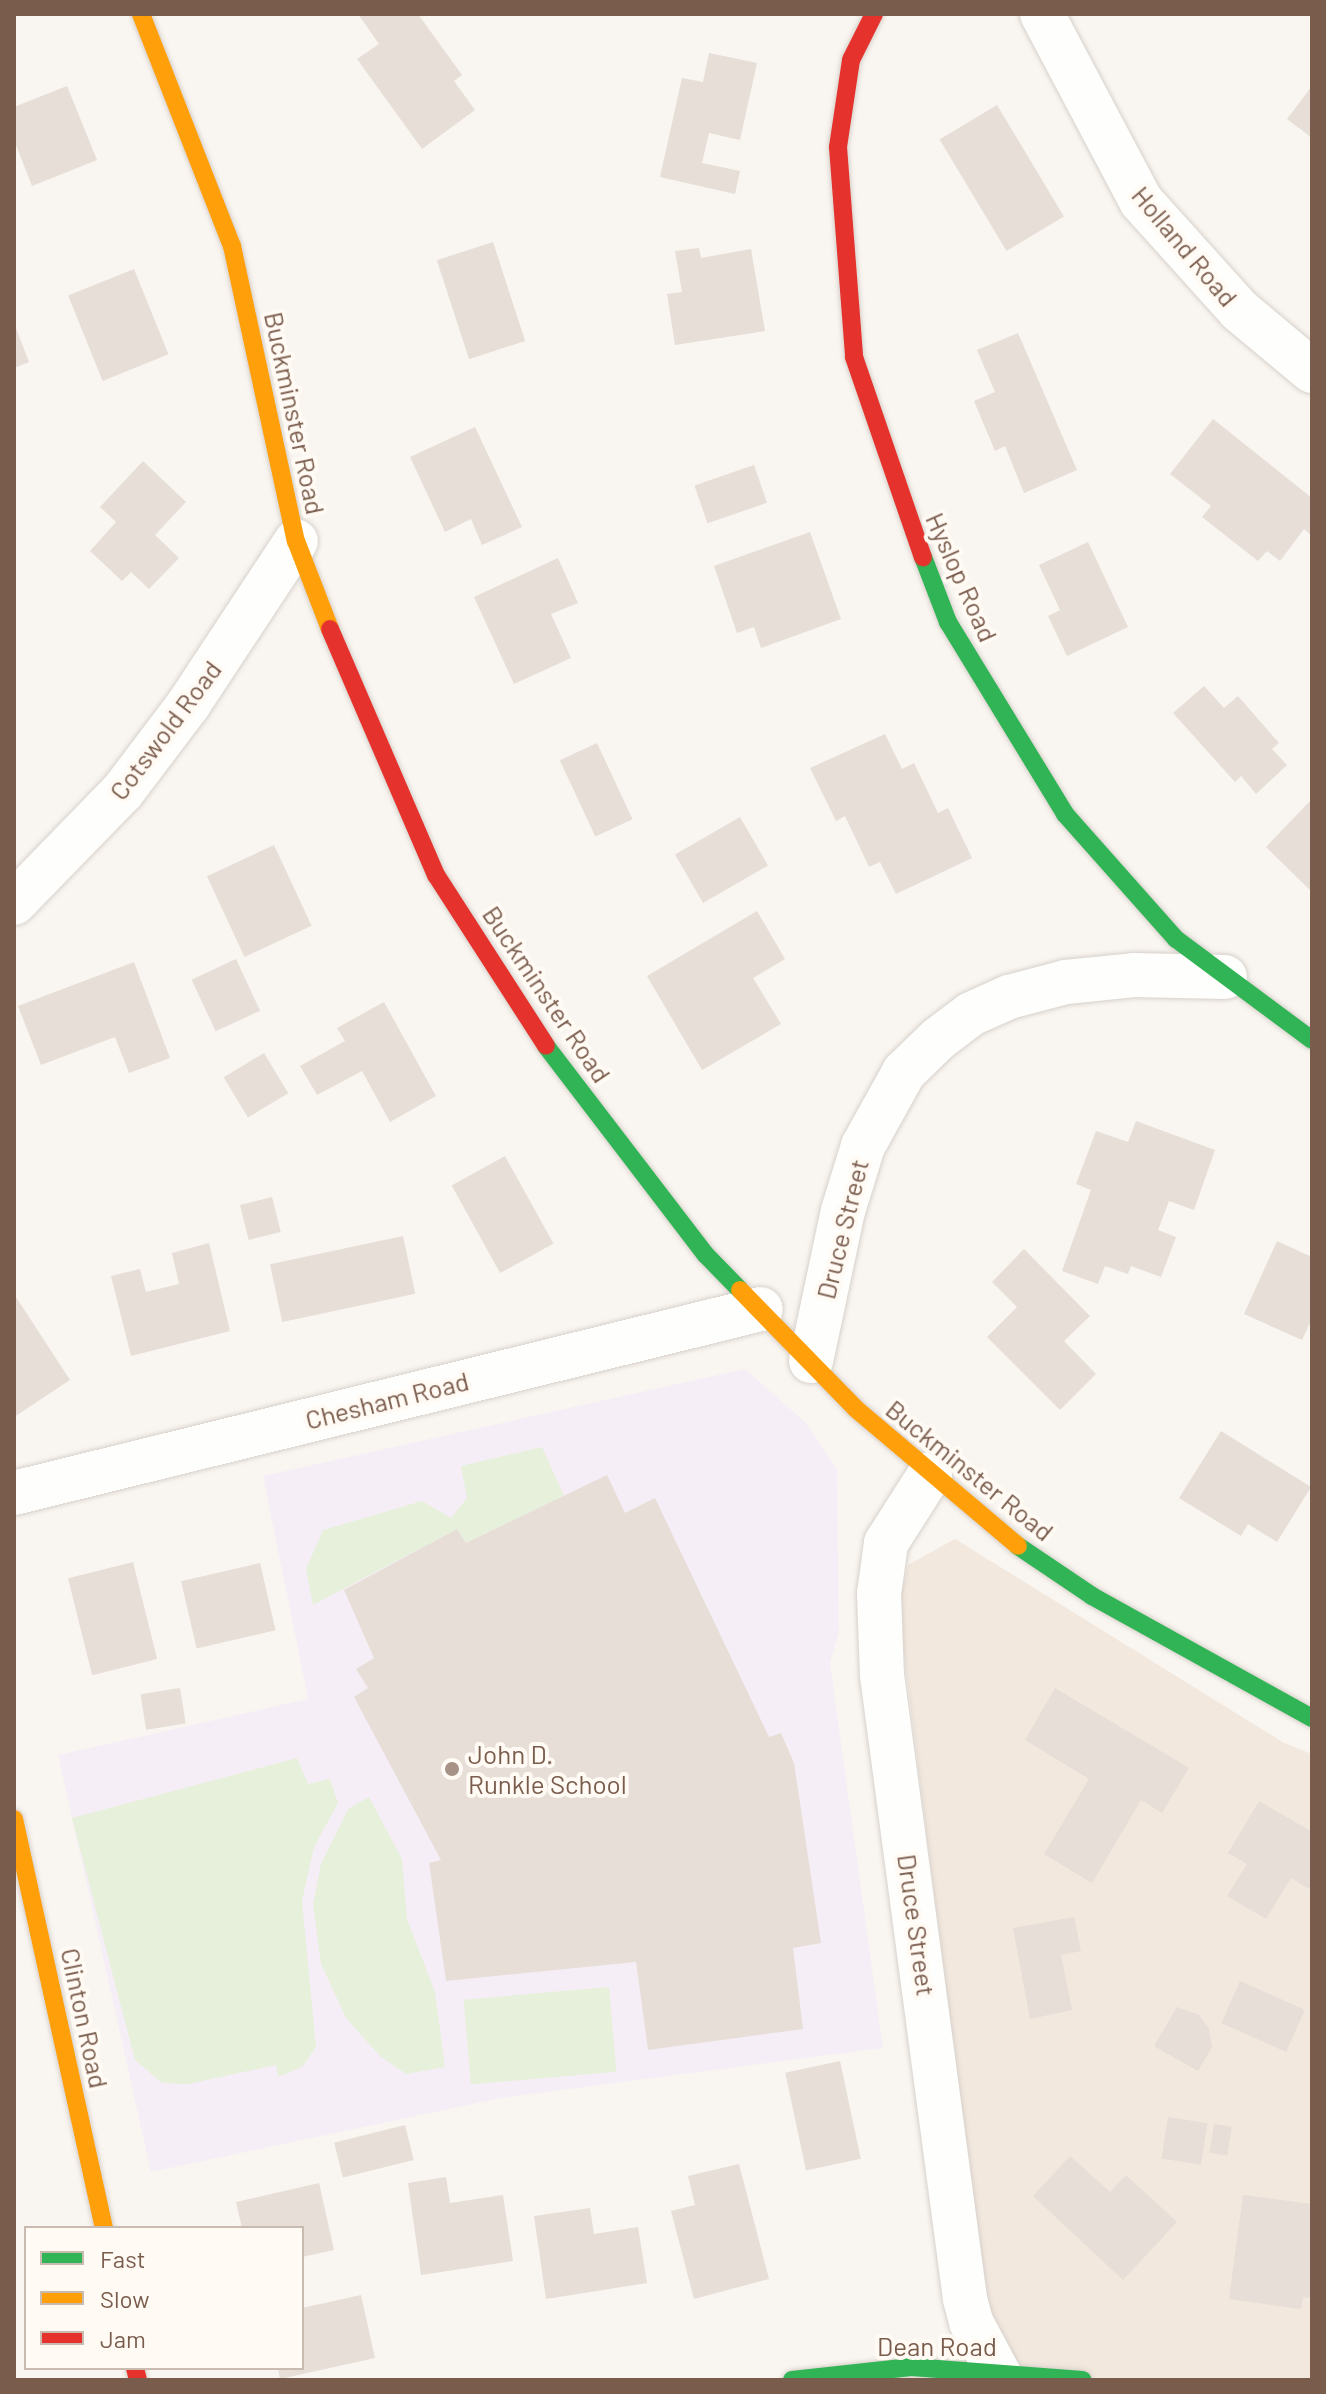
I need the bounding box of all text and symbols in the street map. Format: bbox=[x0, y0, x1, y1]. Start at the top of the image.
street label: Holland Road bbox=[1126, 180, 1244, 312]
street label: Buckminster Road bbox=[258, 309, 332, 517]
street label: Hyslop Road bbox=[920, 508, 1004, 646]
street label: Cotswold Road bbox=[103, 654, 227, 806]
street label: Buckminster Road bbox=[476, 900, 618, 1088]
street label: Druce Street bbox=[810, 1156, 874, 1302]
street label: Chesham Road bbox=[302, 1365, 472, 1435]
street label: Buckminster Road bbox=[880, 1393, 1060, 1547]
place label: John D. Runkle School bbox=[468, 1738, 627, 1800]
marker: John D. Runkle School bbox=[443, 1760, 461, 1778]
street label: Druce Street bbox=[892, 1852, 942, 1998]
street label: Clinton Road bbox=[55, 1945, 115, 2091]
legend bbox=[24, 2226, 304, 2370]
text: Fast bbox=[100, 2244, 145, 2273]
text: Slow bbox=[100, 2284, 149, 2313]
text: Jam bbox=[100, 2324, 146, 2353]
street label: Dean Road bbox=[877, 2330, 997, 2362]

